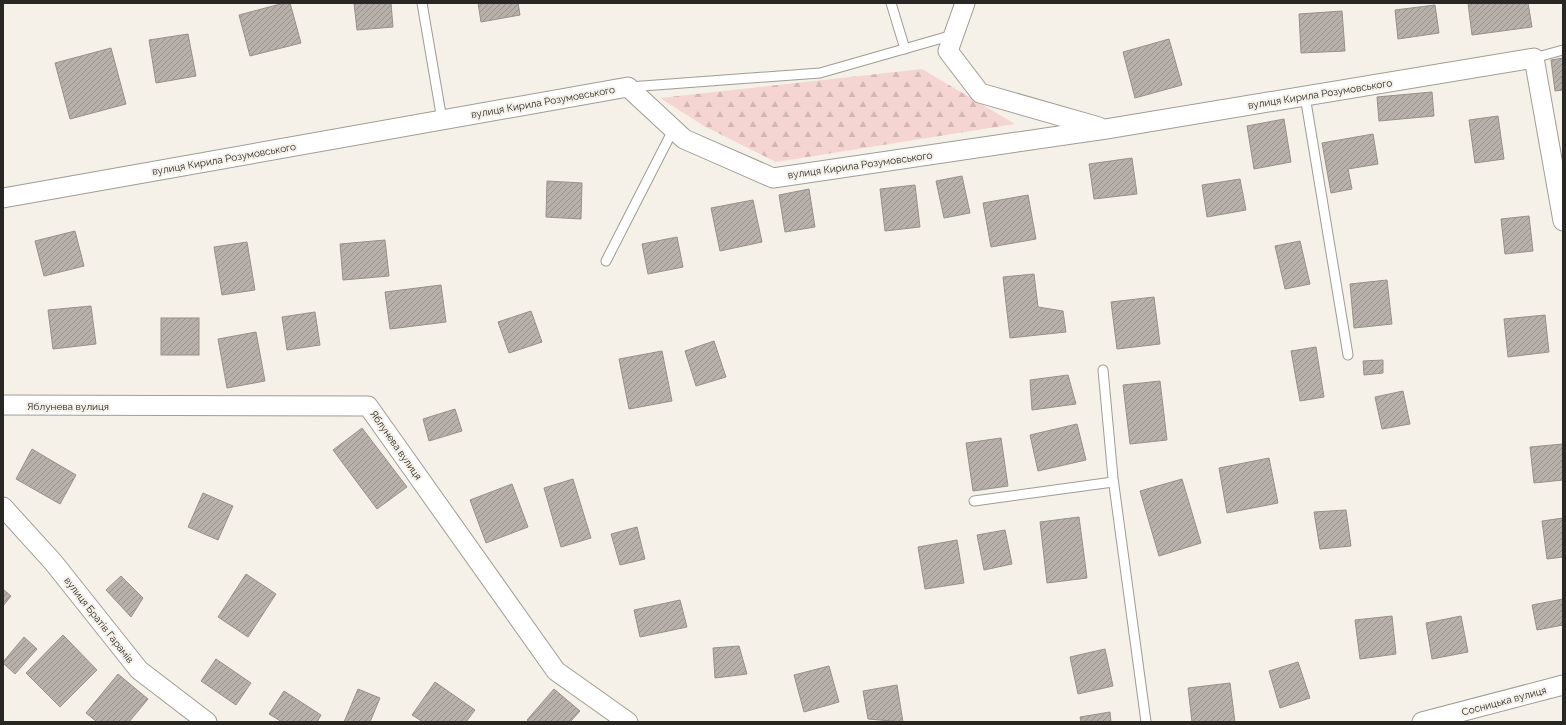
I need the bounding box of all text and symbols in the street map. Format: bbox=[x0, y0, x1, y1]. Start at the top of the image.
street label: вулиця Кирила Розумовського bbox=[1247, 77, 1393, 111]
street label: вулиця Кирила Розумовського bbox=[470, 84, 616, 120]
street label: вулиця Кирила Розумовського bbox=[151, 141, 297, 177]
street label: вулиця Кирила Розумовського bbox=[787, 149, 933, 181]
street label: Яблунева вулиця bbox=[27, 401, 109, 412]
street label: Яблунева вулиця bbox=[368, 408, 424, 482]
street label: вулиця Братів Гарамів bbox=[62, 575, 136, 665]
street label: Сосницька вулиця bbox=[1460, 684, 1548, 718]

